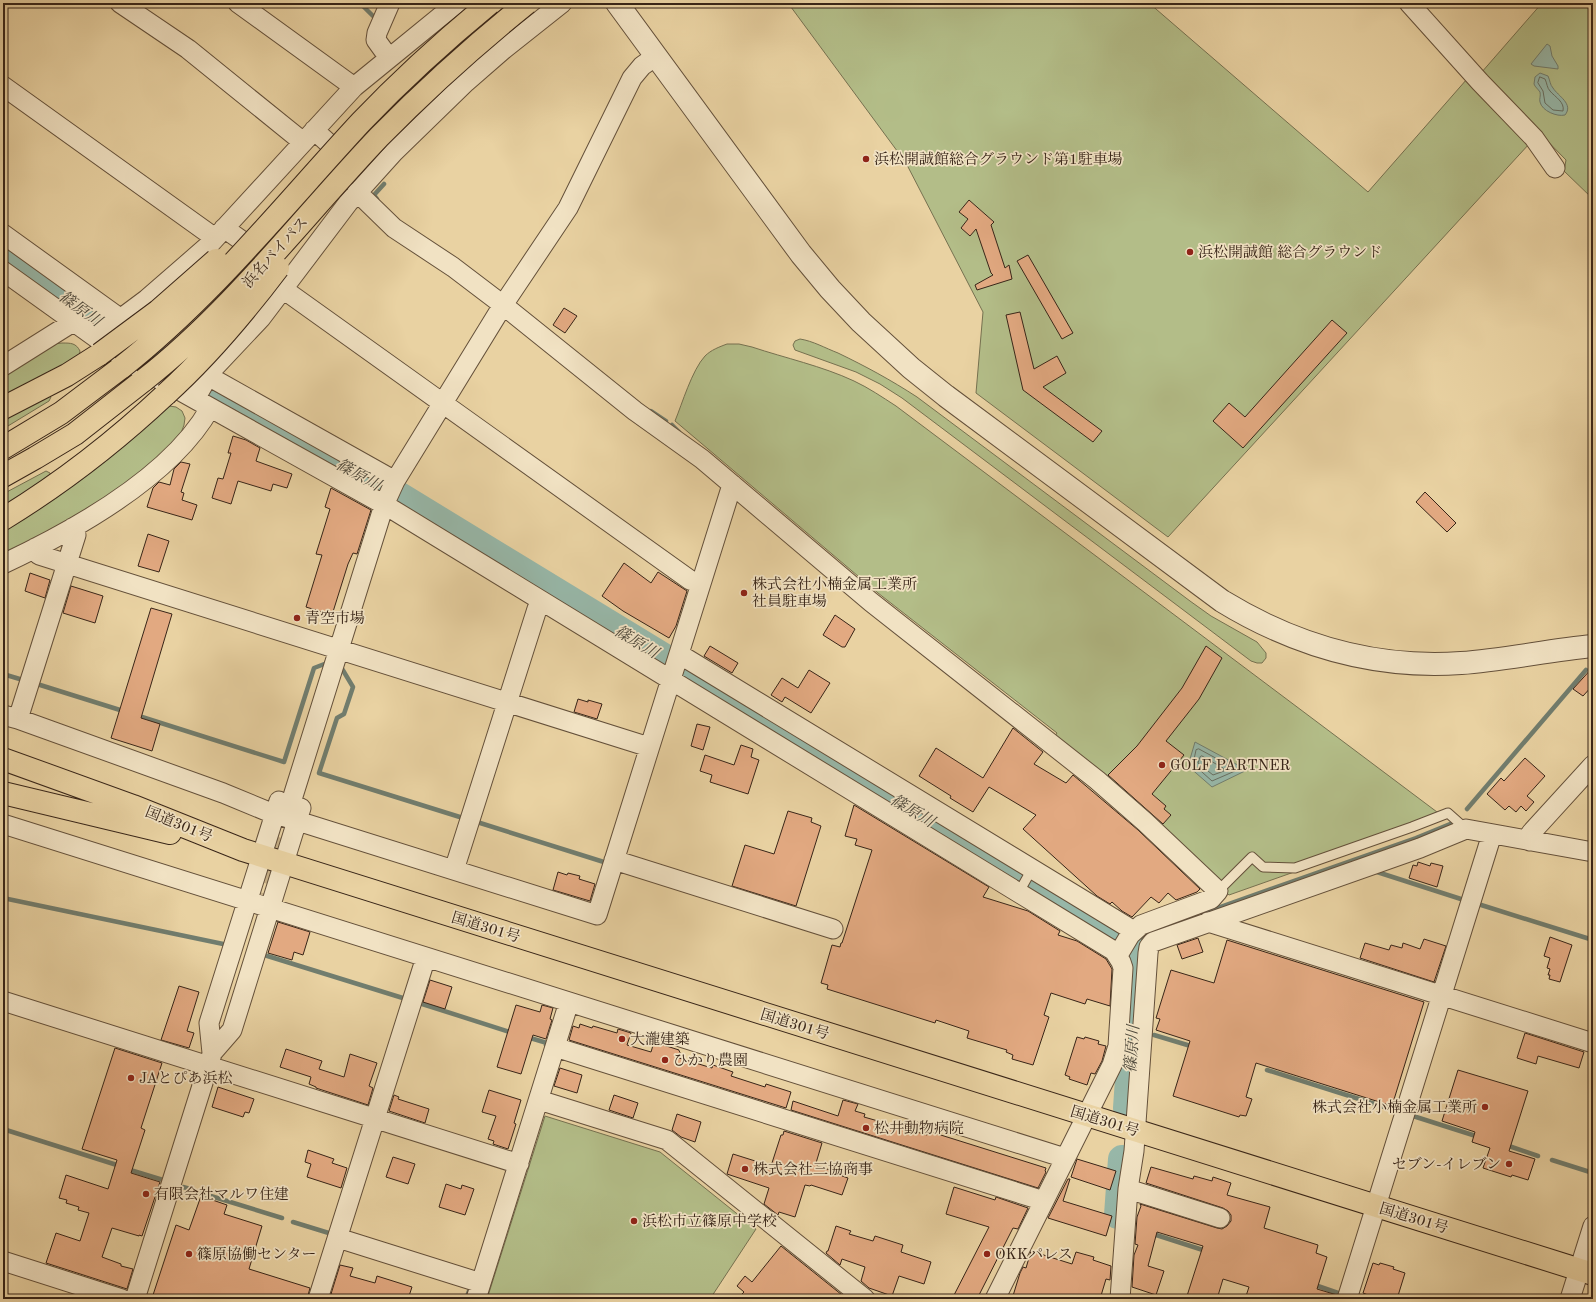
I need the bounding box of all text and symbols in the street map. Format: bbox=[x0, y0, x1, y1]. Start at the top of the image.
place label: 浜松開誠館総合グラウンド第1駐車場 bbox=[874, 151, 1123, 168]
marker: 浜松開誠館総合グラウンド第1駐車場 bbox=[861, 154, 871, 164]
street label: 浜名バイパス bbox=[239, 213, 312, 291]
place label: 浜松開誠館 総合グラウンド bbox=[1198, 244, 1382, 261]
marker: 浜松開誠館 総合グラウンド bbox=[1185, 247, 1195, 257]
water label: 篠原川 bbox=[56, 287, 107, 331]
water label: 篠原川 bbox=[333, 455, 386, 495]
place label: 株式会社小楠金属工業所 社員駐車場 bbox=[752, 576, 917, 610]
marker: 株式会社小楠金属工業所 社員駐車場 bbox=[739, 588, 749, 598]
place label: 青空市場 bbox=[305, 610, 365, 627]
marker: 青空市場 bbox=[292, 613, 302, 623]
water label: 篠原川 bbox=[611, 622, 663, 663]
place label: GOLF PARTNER bbox=[1170, 759, 1291, 774]
marker: GOLF PARTNER bbox=[1157, 760, 1167, 770]
water label: 篠原川 bbox=[887, 791, 939, 832]
street label: 国道301号 bbox=[143, 803, 215, 846]
street label: 国道301号 bbox=[449, 909, 522, 946]
street label: 国道301号 bbox=[758, 1006, 831, 1043]
water label: 篠原川 bbox=[1121, 1023, 1143, 1074]
place label: 大瀧建築 bbox=[630, 1031, 690, 1048]
marker: 大瀧建築 bbox=[617, 1034, 627, 1044]
place label: ひかり農園 bbox=[673, 1052, 748, 1069]
marker: ひかり農園 bbox=[660, 1055, 670, 1065]
place label: JAとぴあ浜松 bbox=[139, 1070, 233, 1087]
marker: JAとぴあ浜松 bbox=[126, 1073, 136, 1083]
place label: 株式会社小楠金属工業所 bbox=[1312, 1099, 1477, 1116]
marker: 株式会社小楠金属工業所 bbox=[1480, 1102, 1490, 1112]
street label: 国道301号 bbox=[1068, 1103, 1141, 1140]
place label: 松井動物病院 bbox=[874, 1120, 964, 1137]
marker: 松井動物病院 bbox=[861, 1123, 871, 1133]
place label: セブン-イレブン bbox=[1392, 1156, 1501, 1173]
marker: セブン-イレブン bbox=[1504, 1159, 1514, 1169]
place label: 株式会社三協商事 bbox=[753, 1161, 873, 1178]
marker: 株式会社三協商事 bbox=[740, 1164, 750, 1174]
place label: 有限会社マルワ住建 bbox=[154, 1186, 289, 1203]
marker: 有限会社マルワ住建 bbox=[141, 1189, 151, 1199]
street label: 国道301号 bbox=[1377, 1200, 1450, 1237]
place label: 浜松市立篠原中学校 bbox=[642, 1213, 777, 1230]
marker: 浜松市立篠原中学校 bbox=[629, 1216, 639, 1226]
place label: 篠原協働センター bbox=[197, 1246, 316, 1263]
place label: OKKパレス bbox=[995, 1248, 1073, 1263]
marker: 篠原協働センター bbox=[184, 1249, 194, 1259]
marker: OKKパレス bbox=[982, 1249, 992, 1259]

